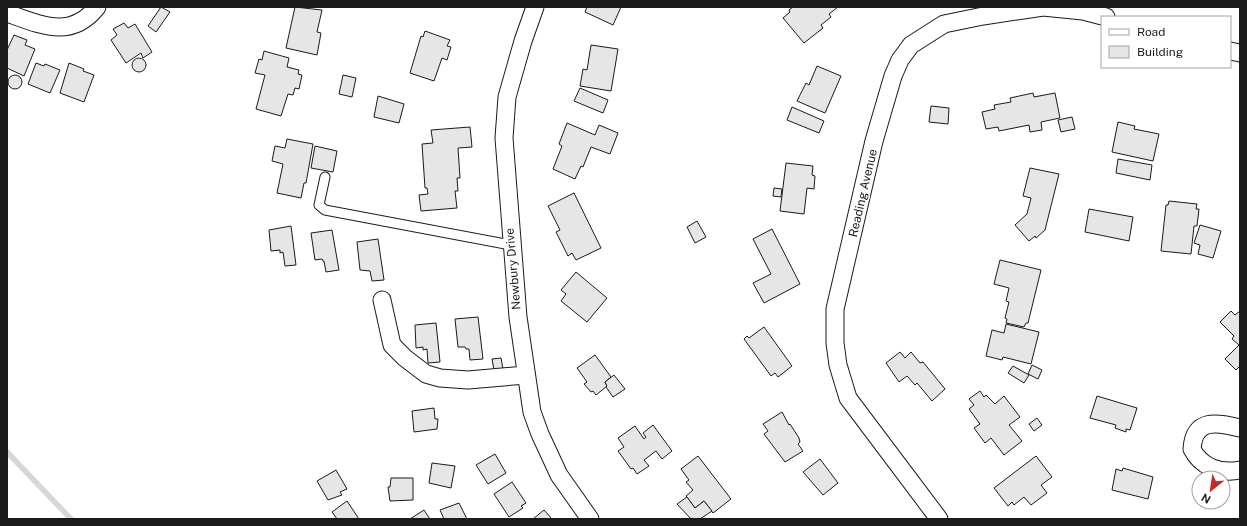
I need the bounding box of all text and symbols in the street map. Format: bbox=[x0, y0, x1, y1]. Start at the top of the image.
legend bbox=[1101, 16, 1231, 68]
text: Road bbox=[1137, 25, 1165, 39]
text: Building bbox=[1137, 45, 1183, 59]
street label: Reading Avenue bbox=[846, 147, 880, 238]
street label: Newbury Drive bbox=[502, 227, 524, 311]
north arrow bbox=[1191, 470, 1231, 510]
text: N bbox=[1199, 491, 1213, 506]

